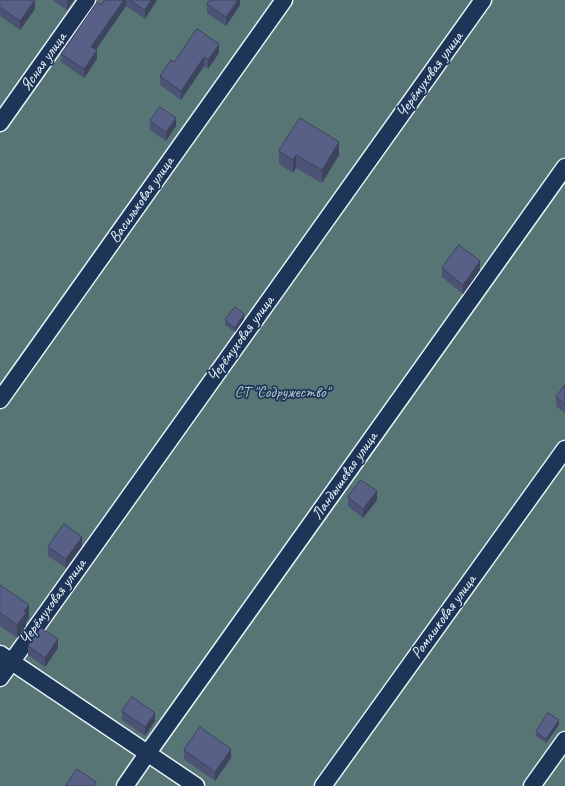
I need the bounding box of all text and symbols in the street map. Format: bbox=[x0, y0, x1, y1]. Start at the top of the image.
street label: Черёмуховая улица bbox=[392, 28, 468, 122]
street label: Ясная улица bbox=[17, 29, 71, 95]
street label: Васильковая улица bbox=[105, 153, 179, 247]
street label: Черёмуховая улица bbox=[203, 292, 279, 386]
park label: СТ "Содружество" bbox=[235, 383, 329, 403]
street label: Ландышевая улица bbox=[308, 428, 382, 524]
street label: Черёмуховая улица bbox=[15, 555, 91, 649]
street label: Ромашковая улица bbox=[407, 571, 481, 663]

